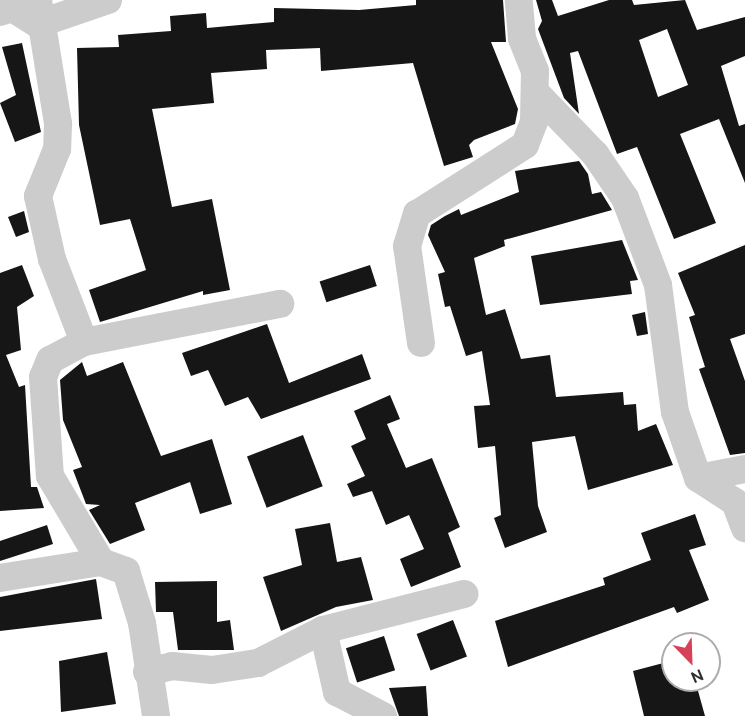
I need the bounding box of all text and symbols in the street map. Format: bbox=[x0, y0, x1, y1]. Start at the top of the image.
north arrow bbox=[661, 632, 721, 692]
text: N bbox=[688, 666, 706, 687]

